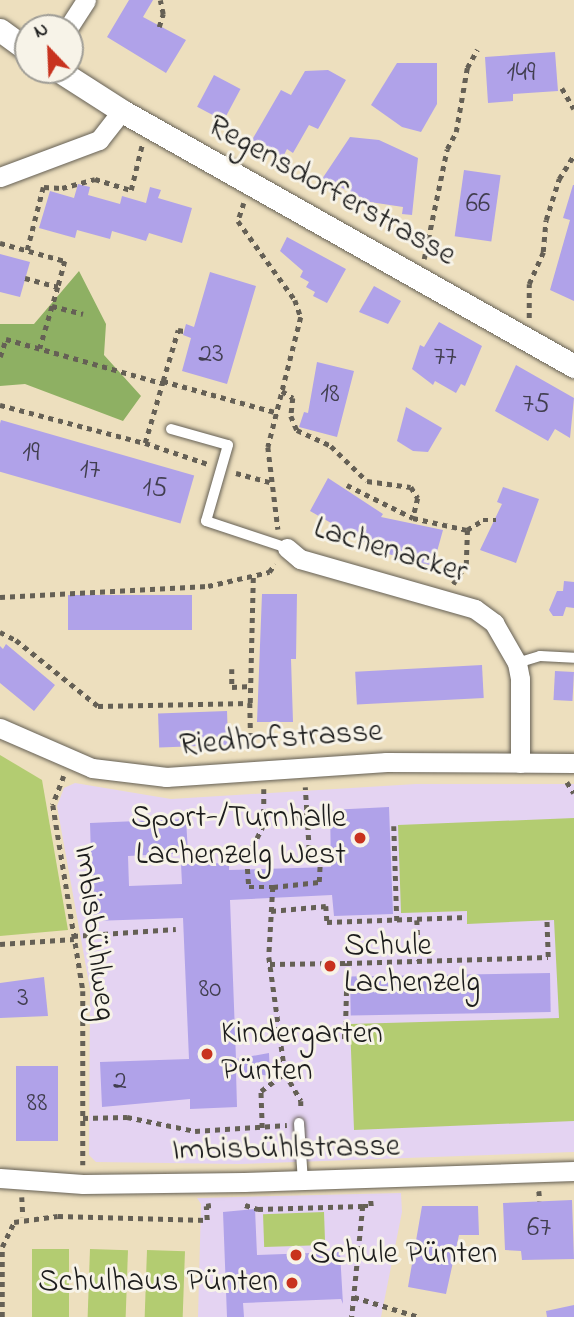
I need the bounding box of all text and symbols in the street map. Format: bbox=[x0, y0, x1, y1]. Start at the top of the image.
north arrow bbox=[14, 14, 84, 84]
text: N bbox=[30, 16, 53, 46]
house number: 149 bbox=[507, 57, 535, 91]
street label: Regensdorferstrasse bbox=[200, 108, 462, 276]
house number: 66 bbox=[466, 188, 490, 222]
house number: 23 bbox=[198, 338, 224, 372]
house number: 77 bbox=[433, 341, 457, 375]
house number: 18 bbox=[320, 378, 340, 412]
house number: 75 bbox=[522, 388, 550, 422]
house number: 19 bbox=[22, 437, 40, 471]
house number: 17 bbox=[80, 454, 100, 488]
house number: 15 bbox=[143, 472, 167, 506]
street label: Lachenacker bbox=[309, 510, 471, 594]
street label: Riedhofstrasse bbox=[178, 714, 384, 766]
place label: Sport-/Turnhalle Lachenzelg West bbox=[131, 801, 346, 876]
marker: Sport-/Turnhalle Lachenzelg West bbox=[352, 830, 368, 846]
street label: Imbisbühlweg bbox=[63, 843, 123, 1023]
place label: Schule Lachenzelg bbox=[344, 929, 480, 1004]
marker: Schule Lachenzelg bbox=[322, 958, 338, 974]
house number: 80 bbox=[199, 973, 221, 1007]
house number: 3 bbox=[17, 982, 29, 1016]
place label: Kindergarten Pünten bbox=[221, 1017, 383, 1092]
marker: Kindergarten Pünten bbox=[199, 1046, 215, 1062]
house number: 2 bbox=[113, 1065, 127, 1099]
house number: 88 bbox=[27, 1087, 47, 1121]
street label: Imbisbühlstrasse bbox=[172, 1129, 400, 1171]
house number: 67 bbox=[527, 1212, 551, 1246]
place label: Schule Pünten bbox=[310, 1236, 497, 1274]
marker: Schule Pünten bbox=[288, 1247, 304, 1263]
place label: Schulhaus Pünten bbox=[38, 1264, 278, 1302]
marker: Schulhaus Pünten bbox=[284, 1275, 300, 1291]

